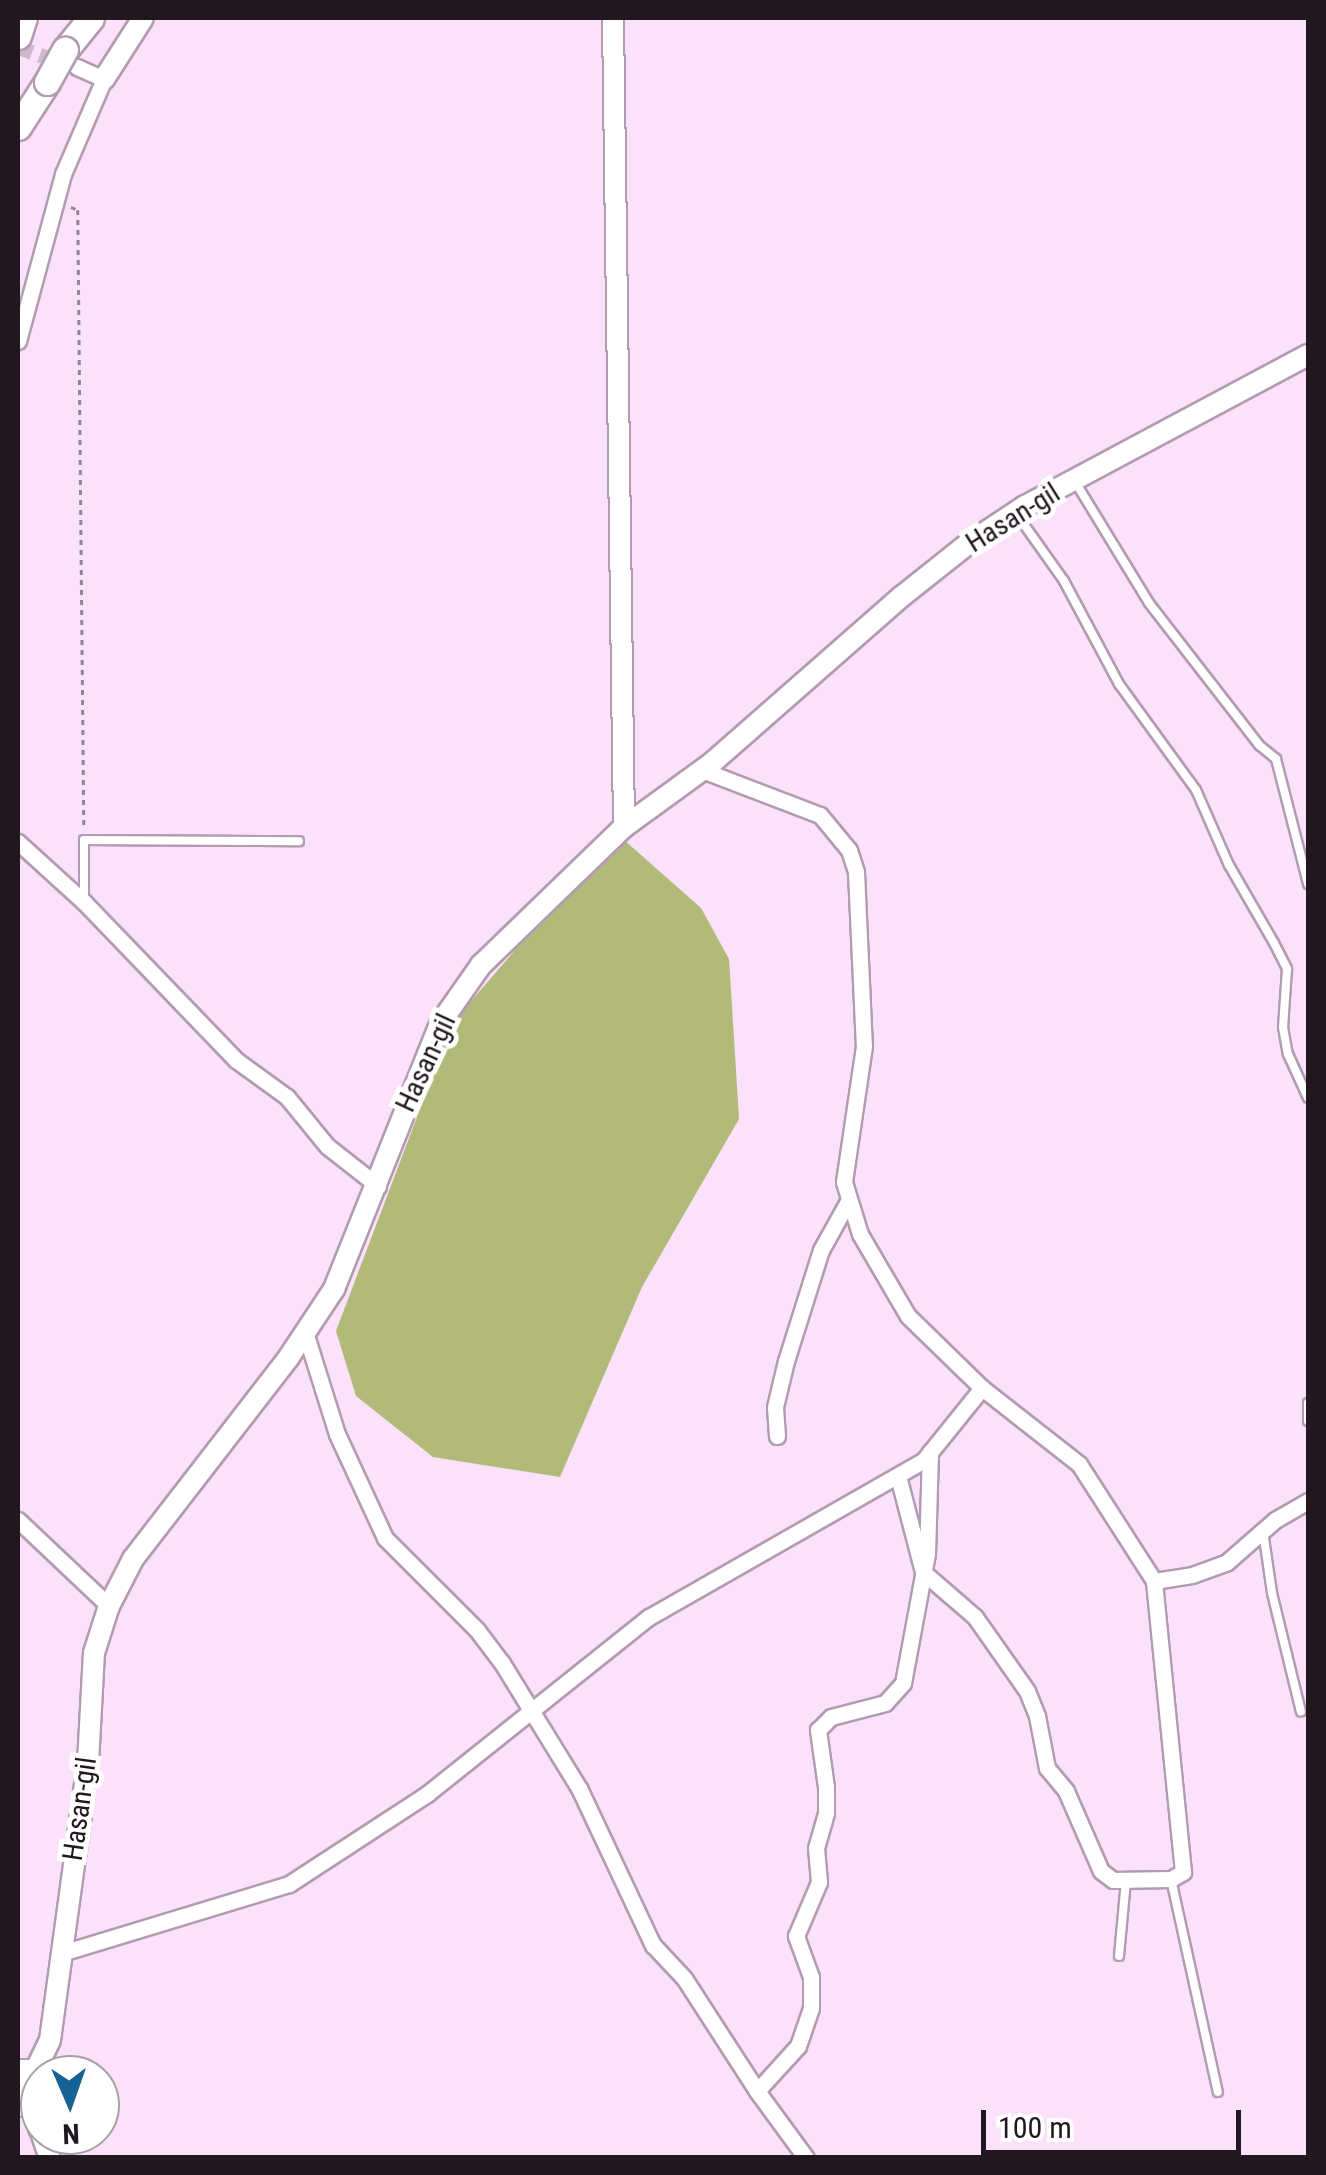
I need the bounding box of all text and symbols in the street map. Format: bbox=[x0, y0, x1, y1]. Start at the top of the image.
street label: Hasan-gil bbox=[960, 476, 1066, 560]
street label: Hasan-gil bbox=[389, 1009, 463, 1117]
street label: Hasan-gil bbox=[56, 1755, 104, 1863]
north arrow bbox=[20, 2055, 120, 2155]
scale bar bbox=[986, 2090, 1246, 2152]
text: 100 m bbox=[998, 2110, 1072, 2145]
text: N bbox=[62, 2117, 80, 2150]

